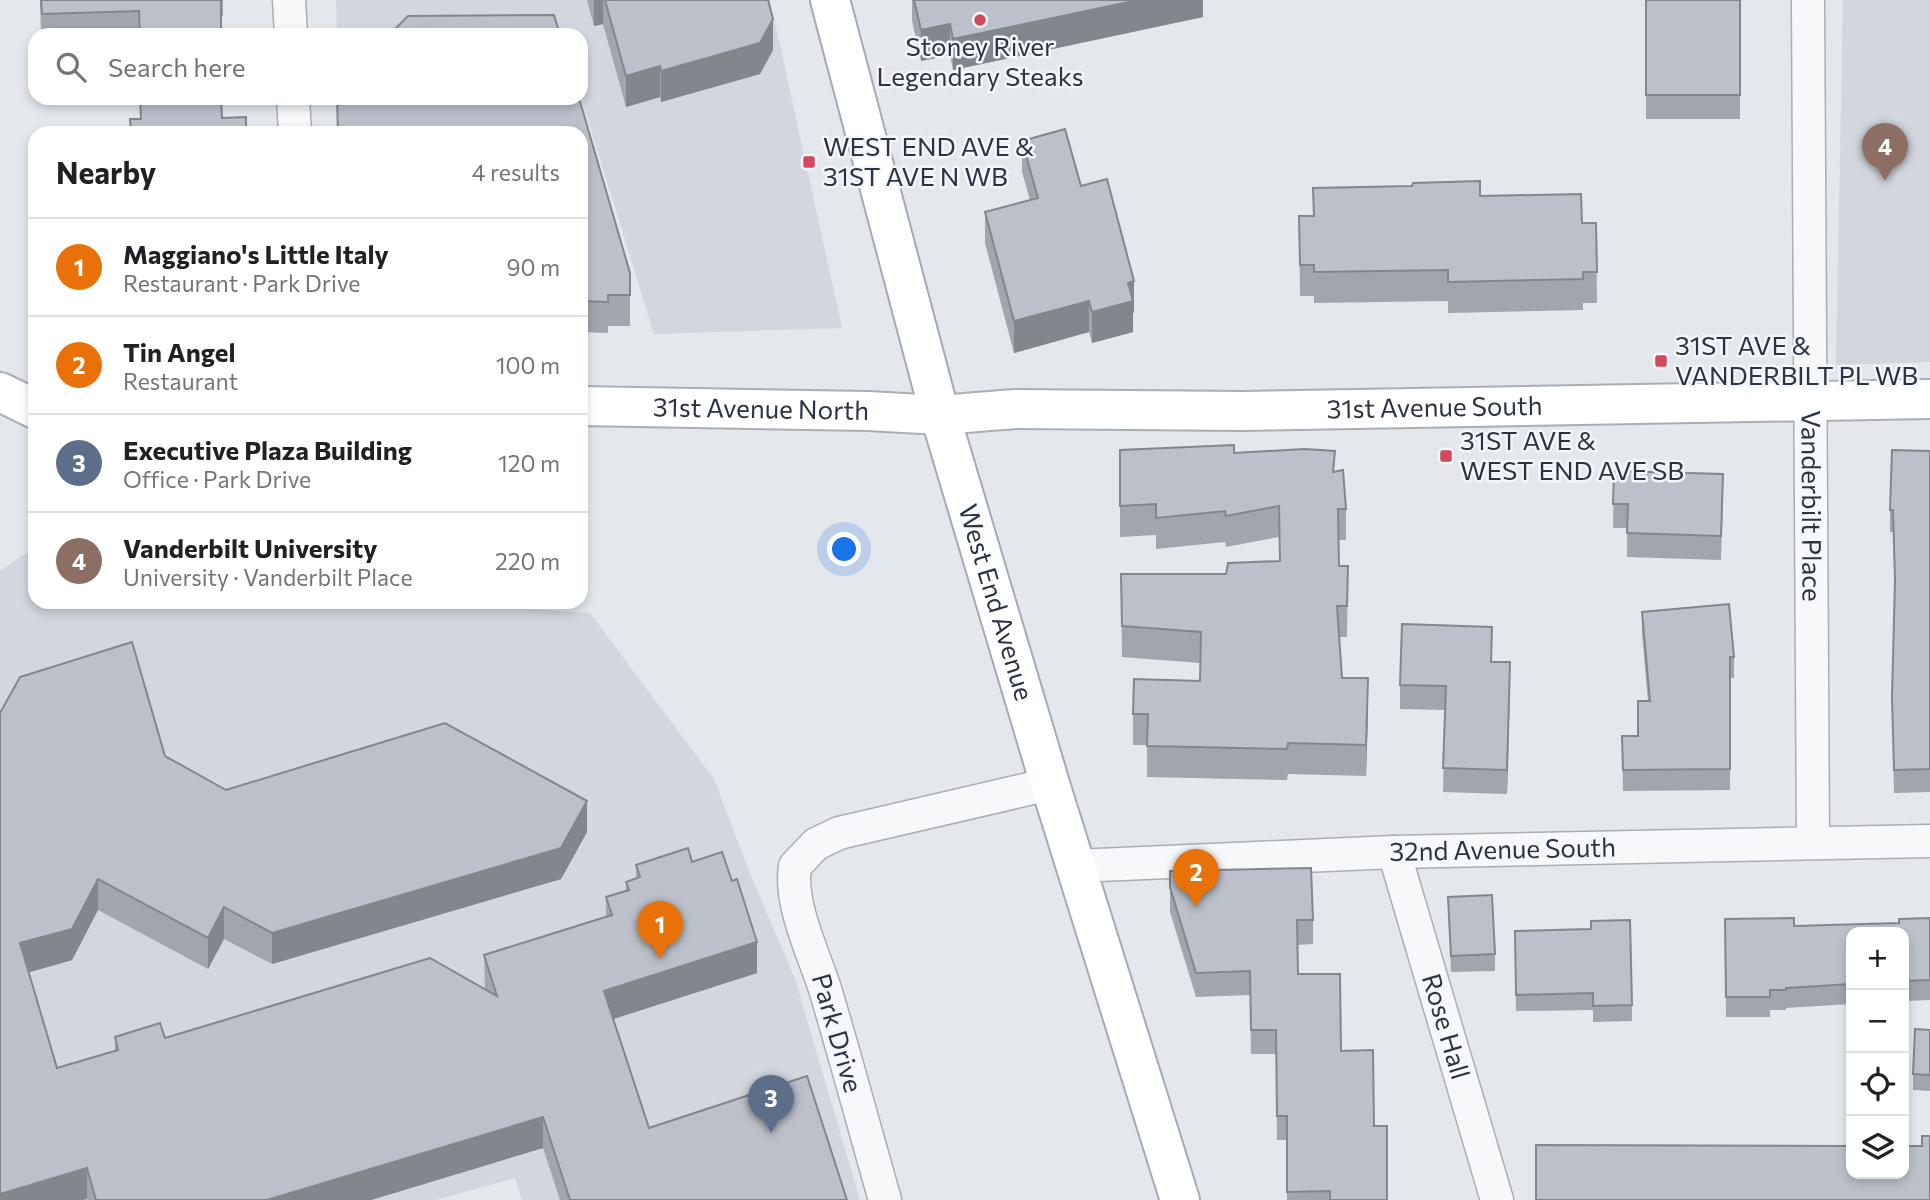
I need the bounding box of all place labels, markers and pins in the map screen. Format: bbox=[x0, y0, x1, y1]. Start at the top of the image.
marker: Stoney River Legendary Steaks bbox=[972, 12, 988, 28]
place label: Stoney River Legendary Steaks bbox=[876, 30, 1084, 91]
pin: 4 bbox=[1862, 123, 1908, 181]
place label: WEST END AVE & 31ST AVE N WB bbox=[823, 130, 1034, 191]
marker: WEST END AVE & 31ST AVE N WB bbox=[801, 154, 817, 170]
place label: 31ST AVE & VANDERBILT PL WB bbox=[1675, 329, 1918, 390]
marker: 31ST AVE & VANDERBILT PL WB bbox=[1653, 353, 1669, 369]
place label: 31ST AVE & WEST END AVE SB bbox=[1460, 424, 1684, 485]
marker: 31ST AVE & WEST END AVE SB bbox=[1438, 448, 1454, 464]
pin: 2 bbox=[1173, 849, 1219, 907]
pin: 1 bbox=[637, 901, 683, 959]
pin: 3 bbox=[748, 1075, 794, 1133]

